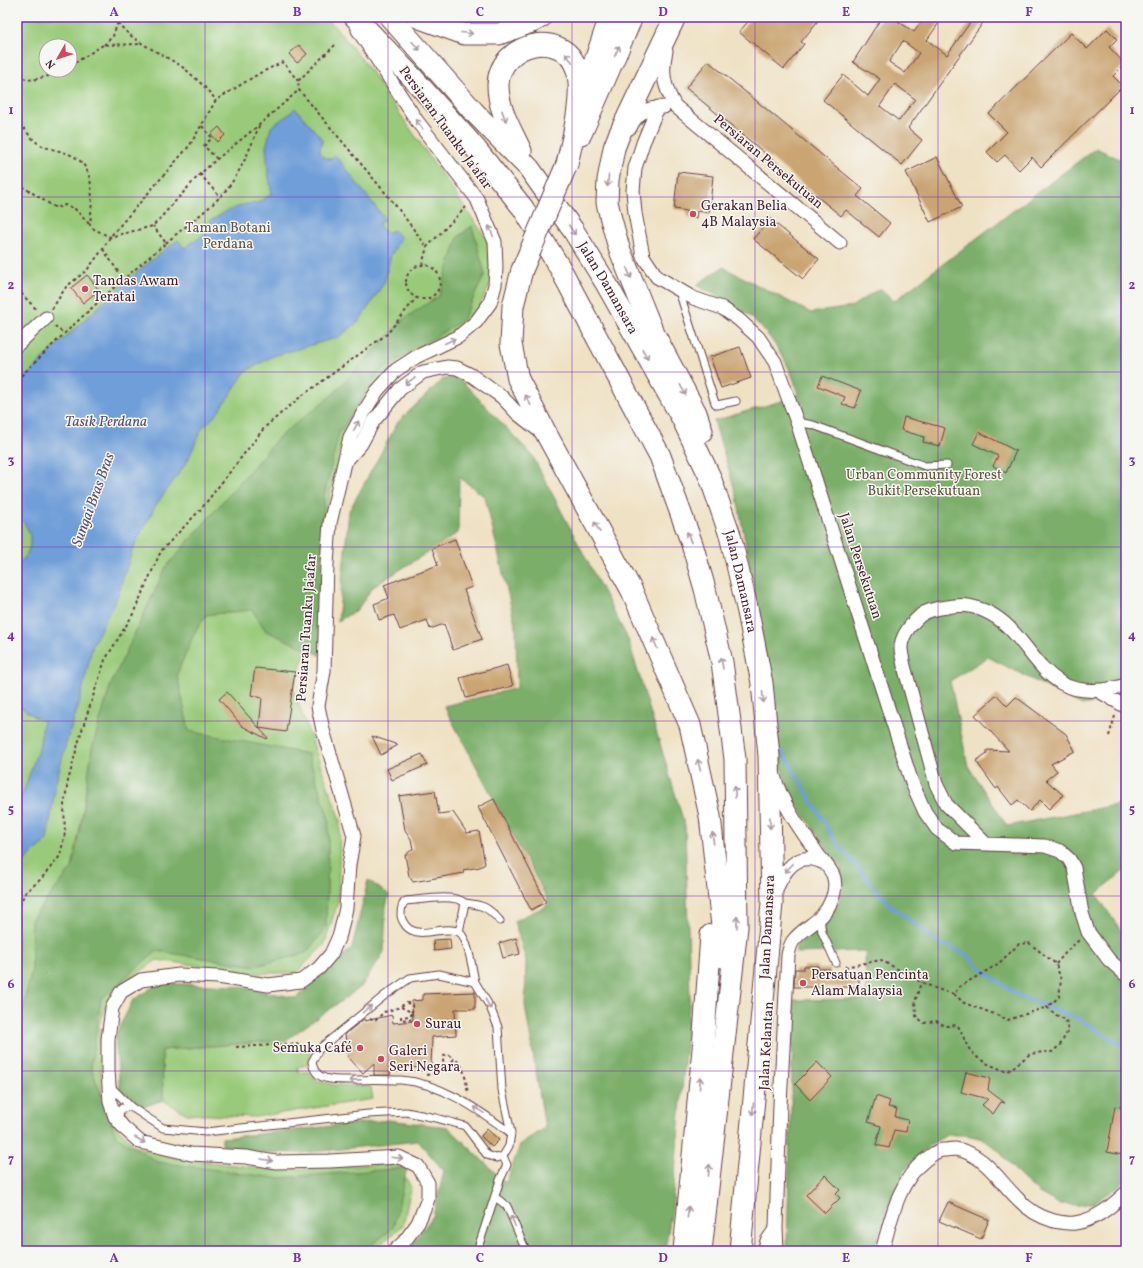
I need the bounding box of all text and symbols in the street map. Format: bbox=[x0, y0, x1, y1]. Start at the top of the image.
text: A bbox=[109, 4, 119, 22]
text: B bbox=[293, 4, 302, 22]
text: C bbox=[476, 4, 484, 22]
text: D bbox=[658, 4, 668, 22]
text: E bbox=[842, 4, 850, 22]
text: F bbox=[1025, 4, 1033, 22]
one-way arrow bbox=[460, 30, 473, 37]
north arrow bbox=[38, 38, 78, 78]
one-way arrow bbox=[411, 41, 420, 51]
one-way arrow bbox=[614, 46, 621, 58]
one-way arrow bbox=[565, 53, 573, 64]
text: N bbox=[43, 56, 60, 71]
street label: Persiaran Tuanku Ja'afar bbox=[394, 62, 496, 194]
text: 1 bbox=[8, 102, 14, 120]
text: 1 bbox=[1129, 102, 1135, 120]
one-way arrow bbox=[501, 110, 509, 122]
street label: Persiaran Persekutuan bbox=[709, 110, 827, 214]
one-way arrow bbox=[415, 119, 423, 130]
one-way arrow bbox=[605, 174, 612, 187]
place label: Gerakan Belia 4B Malaysia bbox=[701, 197, 787, 232]
marker: Gerakan Belia 4B Malaysia bbox=[688, 209, 698, 219]
park label: Taman Botani Perdana bbox=[185, 219, 271, 254]
one-way arrow bbox=[568, 224, 576, 235]
one-way arrow bbox=[486, 226, 494, 238]
street label: Jalan Damansara bbox=[573, 238, 642, 338]
one-way arrow bbox=[626, 267, 634, 279]
place label: Tandas Awam Teratai bbox=[93, 272, 179, 307]
text: 2 bbox=[8, 277, 15, 295]
text: 2 bbox=[1129, 277, 1136, 295]
marker: Tandas Awam Teratai bbox=[80, 284, 90, 294]
one-way arrow bbox=[443, 337, 455, 344]
one-way arrow bbox=[642, 348, 650, 360]
one-way arrow bbox=[405, 377, 416, 385]
one-way arrow bbox=[680, 383, 688, 395]
one-way arrow bbox=[524, 394, 532, 406]
water label: Tasik Perdana bbox=[65, 412, 147, 433]
one-way arrow bbox=[353, 420, 360, 432]
water label: Sungai Bras Bras bbox=[67, 450, 121, 550]
text: 3 bbox=[8, 452, 15, 470]
text: 3 bbox=[1129, 452, 1136, 470]
park label: Urban Community Forest Bukit Persekutuan bbox=[846, 466, 1002, 501]
street label: Jalan Persekutuan bbox=[834, 510, 886, 622]
one-way arrow bbox=[593, 521, 600, 533]
street label: Jalan Damansara bbox=[719, 527, 761, 634]
one-way arrow bbox=[685, 531, 693, 543]
street label: Persiaran Tuanku Ja'afar bbox=[292, 553, 322, 703]
text: 4 bbox=[7, 627, 15, 645]
text: 4 bbox=[1128, 627, 1136, 645]
one-way arrow bbox=[650, 637, 658, 649]
one-way arrow bbox=[717, 657, 725, 670]
one-way arrow bbox=[760, 690, 767, 703]
one-way arrow bbox=[694, 759, 702, 772]
one-way arrow bbox=[731, 786, 739, 799]
text: 5 bbox=[8, 801, 14, 819]
text: 5 bbox=[1129, 801, 1135, 819]
one-way arrow bbox=[766, 816, 774, 829]
one-way arrow bbox=[709, 832, 716, 845]
one-way arrow bbox=[785, 863, 794, 873]
street label: Jalan Damansara bbox=[756, 874, 780, 980]
one-way arrow bbox=[733, 916, 740, 929]
place label: Persatuan Pencinta Alam Malaysia bbox=[811, 966, 929, 1001]
text: 6 bbox=[7, 976, 15, 994]
text: 6 bbox=[1128, 976, 1136, 994]
marker: Persatuan Pencinta Alam Malaysia bbox=[798, 978, 808, 988]
one-way arrow bbox=[484, 998, 492, 1010]
street label: Jalan Kelantan bbox=[755, 1001, 779, 1091]
one-way arrow bbox=[362, 1005, 373, 1014]
place label: Surau bbox=[425, 1015, 461, 1034]
marker: Surau bbox=[412, 1019, 422, 1029]
place label: Semuka Café bbox=[272, 1039, 352, 1058]
place label: Galeri Seri Negara bbox=[389, 1042, 460, 1077]
marker: Semuka Café bbox=[355, 1043, 365, 1053]
marker: Galeri Seri Negara bbox=[376, 1054, 386, 1064]
one-way arrow bbox=[349, 1076, 362, 1083]
one-way arrow bbox=[696, 1077, 704, 1090]
one-way arrow bbox=[749, 1102, 757, 1115]
one-way arrow bbox=[473, 1106, 484, 1114]
one-way arrow bbox=[134, 1137, 146, 1145]
text: 7 bbox=[8, 1151, 14, 1169]
text: 7 bbox=[1129, 1151, 1135, 1169]
one-way arrow bbox=[390, 1154, 403, 1162]
one-way arrow bbox=[260, 1157, 273, 1165]
one-way arrow bbox=[706, 1164, 713, 1177]
one-way arrow bbox=[684, 1206, 691, 1219]
one-way arrow bbox=[509, 1216, 517, 1228]
text: A bbox=[109, 1250, 119, 1268]
text: B bbox=[293, 1250, 302, 1268]
text: C bbox=[476, 1250, 484, 1268]
text: D bbox=[658, 1250, 668, 1268]
text: E bbox=[842, 1250, 850, 1268]
text: F bbox=[1025, 1250, 1033, 1268]

